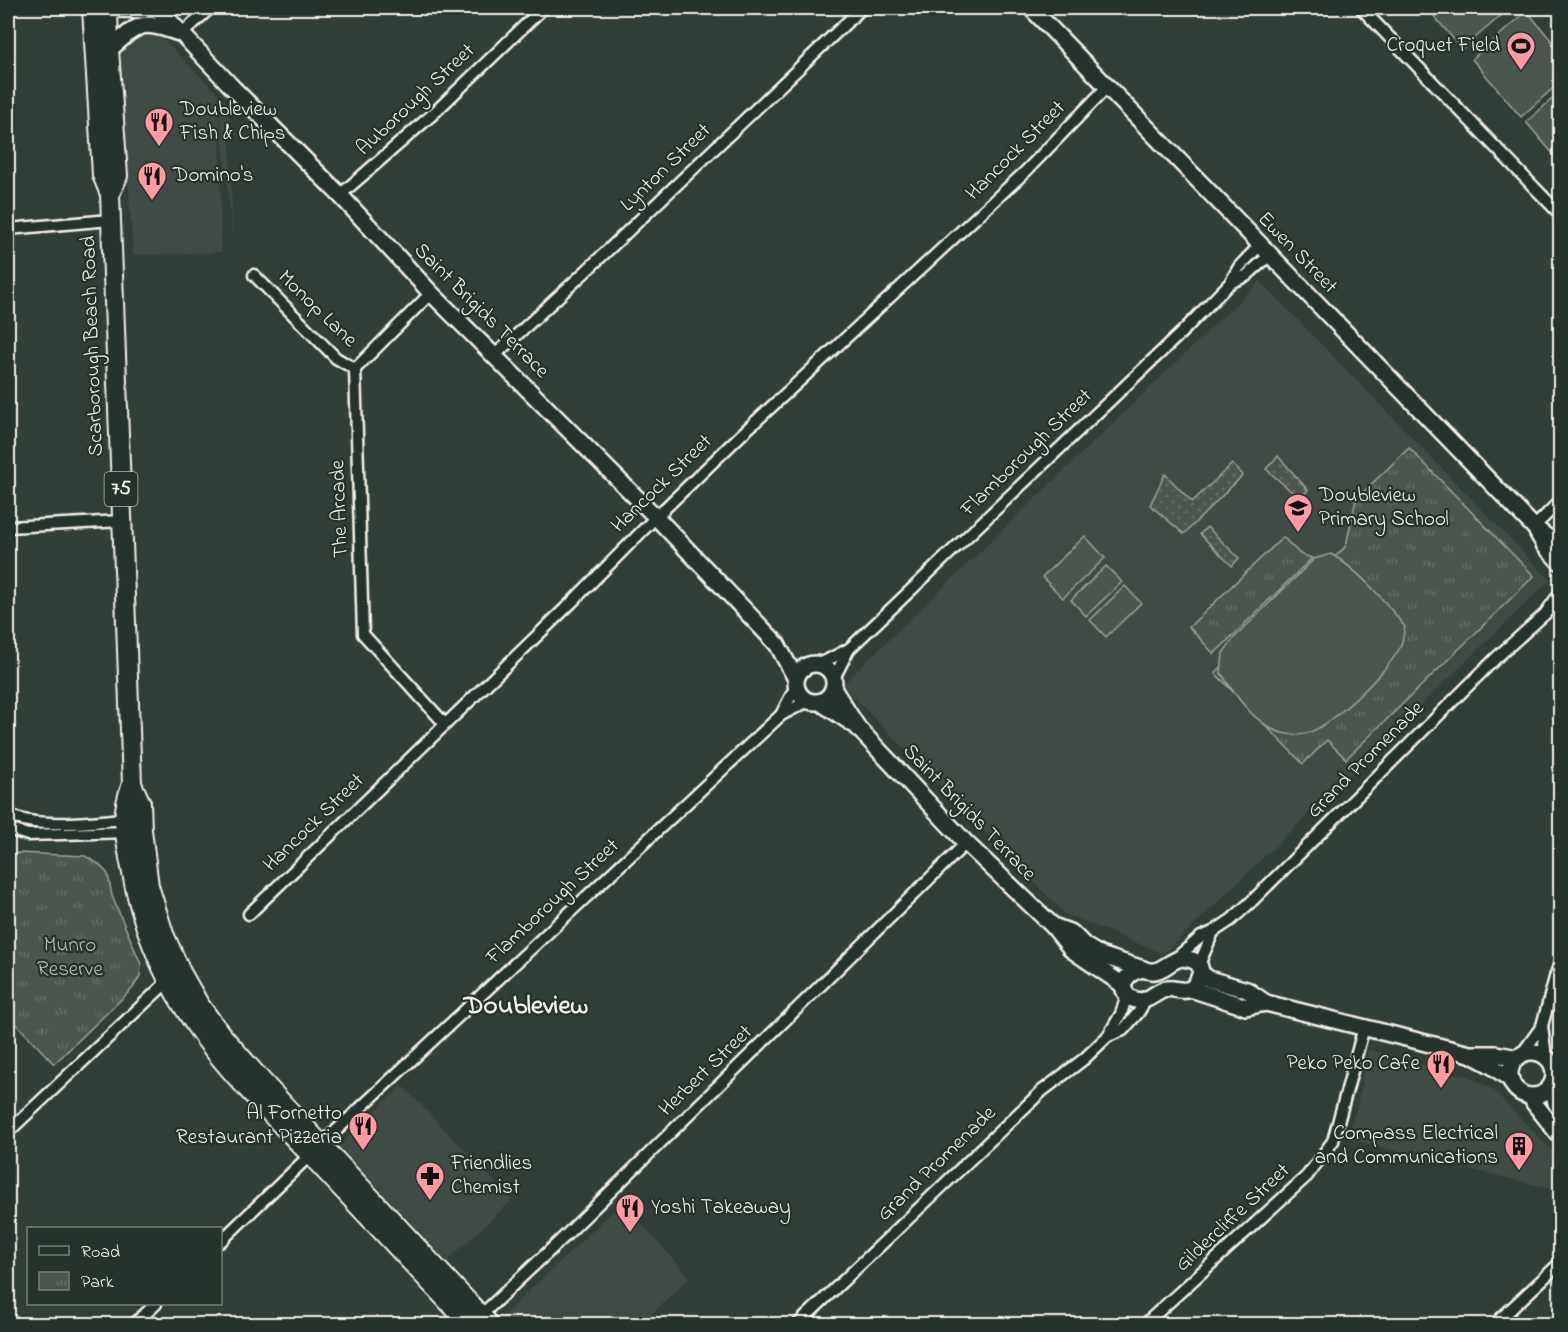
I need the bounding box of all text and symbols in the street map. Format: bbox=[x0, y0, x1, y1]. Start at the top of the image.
sports icon: Croquet Field bbox=[1505, 30, 1537, 72]
place label: Croquet Field bbox=[1387, 31, 1500, 61]
street label: Auborough Street bbox=[350, 37, 484, 165]
street label: Hancock Street bbox=[959, 94, 1073, 208]
place label: Doubleview Fish & Chips bbox=[179, 95, 286, 149]
restaurant icon: Doubleview Fish & Chips bbox=[143, 106, 175, 148]
street label: Lynton Street bbox=[614, 117, 720, 221]
restaurant icon: Domino's bbox=[136, 160, 168, 202]
place label: Domino's bbox=[172, 161, 254, 191]
street label: Ewen Street bbox=[1250, 205, 1344, 301]
street label: Scarborough Beach Road bbox=[74, 235, 114, 457]
street label: Saint Brigids Terrace bbox=[405, 236, 556, 387]
street label: Monop Lane bbox=[270, 263, 364, 355]
street label: Flamborough Street bbox=[954, 382, 1101, 526]
street label: Hancock Street bbox=[605, 428, 719, 540]
street label: The Arcade bbox=[323, 459, 357, 558]
road number: 75 bbox=[104, 472, 138, 506]
place label: Doubleview Primary School bbox=[1318, 481, 1449, 537]
school or university icon: Doubleview Primary School bbox=[1282, 492, 1314, 534]
street label: Grand Promenade bbox=[1300, 694, 1432, 826]
street label: Saint Brigids Terrace bbox=[894, 737, 1043, 890]
street label: Hancock Street bbox=[257, 767, 371, 879]
street label: Flamborough Street bbox=[479, 832, 628, 974]
park label: Munro Reserve bbox=[37, 931, 103, 985]
district label: Doubleview bbox=[462, 987, 588, 1026]
street label: Herbert Street bbox=[652, 1018, 760, 1124]
restaurant icon: Peko Peko Cafe bbox=[1425, 1048, 1457, 1090]
place label: Peko Peko Cafe bbox=[1287, 1049, 1421, 1079]
place label: Al Fornetto Restaurant Pizzeria bbox=[176, 1099, 342, 1153]
street label: Grand Promenade bbox=[871, 1099, 1004, 1229]
restaurant icon: Al Fornetto Restaurant Pizzeria bbox=[347, 1110, 379, 1152]
place label: Compass Electrical and Communications bbox=[1315, 1119, 1498, 1173]
building icon: Compass Electrical and Communications bbox=[1503, 1130, 1535, 1172]
place label: Friendlies Chemist bbox=[450, 1149, 532, 1203]
street label: Gildercliffe Street bbox=[1169, 1157, 1297, 1279]
pharmacy icon: Friendlies Chemist bbox=[414, 1160, 446, 1202]
restaurant icon: Yoshi Takeaway bbox=[614, 1192, 646, 1234]
place label: Yoshi Takeaway bbox=[651, 1193, 791, 1225]
legend bbox=[27, 1227, 222, 1305]
text: Road bbox=[81, 1240, 120, 1266]
text: Park bbox=[81, 1270, 114, 1296]

